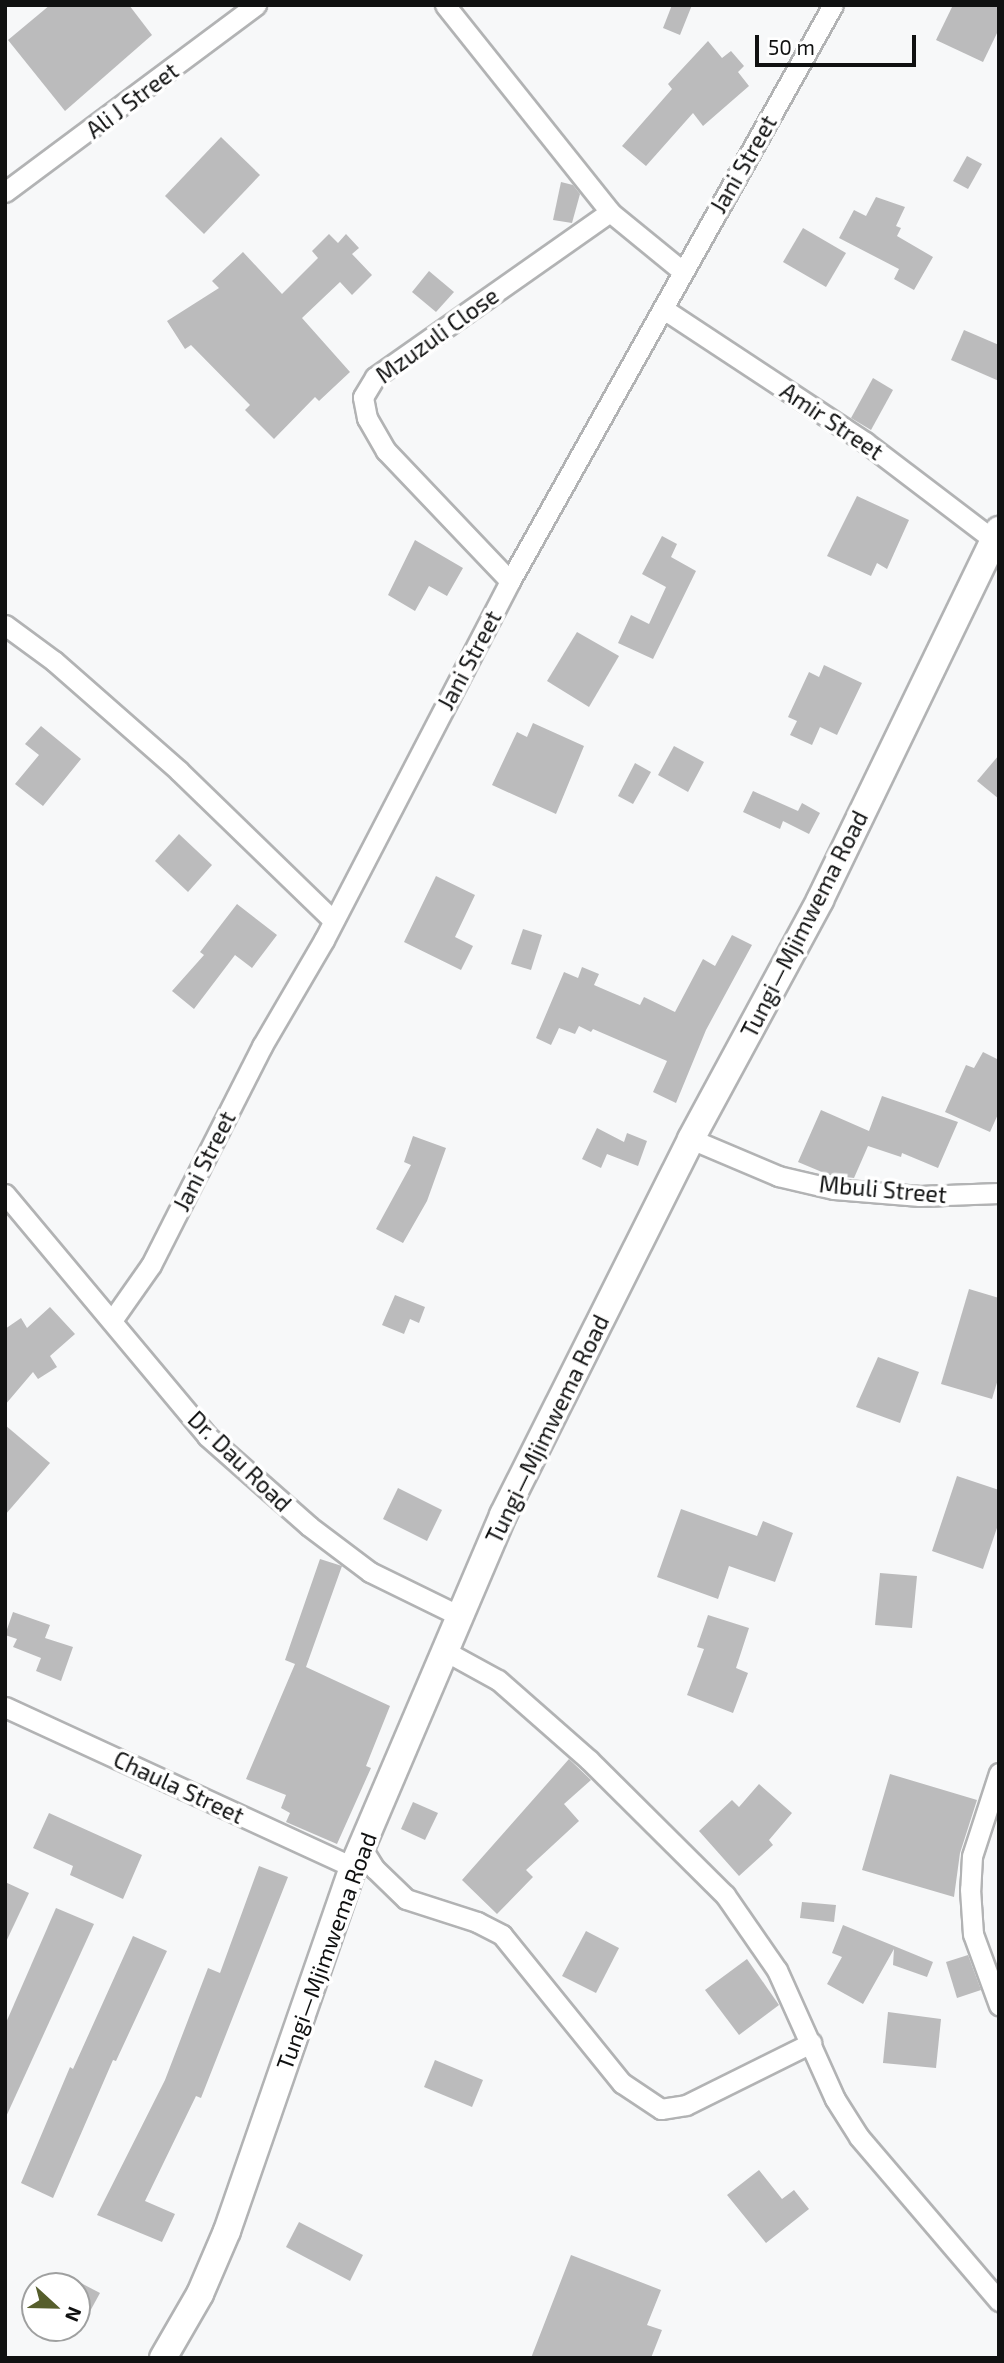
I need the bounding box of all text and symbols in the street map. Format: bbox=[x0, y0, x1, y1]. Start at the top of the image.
scale bar bbox=[759, 21, 920, 65]
text: 50 m bbox=[768, 34, 815, 59]
street label: Ali J Street bbox=[80, 56, 184, 144]
street label: Jani Street bbox=[704, 110, 782, 218]
street label: Mzuzuli Close bbox=[370, 281, 504, 389]
street label: Amir Street bbox=[775, 376, 889, 466]
street label: Jani Street bbox=[431, 606, 507, 714]
street label: Tungi—Mjimwema Road bbox=[735, 806, 873, 1042]
street label: Jani Street bbox=[167, 1106, 241, 1216]
street label: Mbuli Street bbox=[818, 1170, 948, 1208]
street label: Tungi—Mjimwema Road bbox=[480, 1310, 614, 1548]
street label: Dr. Dau Road bbox=[183, 1405, 297, 1517]
street label: Chaula Street bbox=[109, 1745, 249, 1829]
street label: Tungi—Mjimwema Road bbox=[270, 1828, 382, 2074]
north arrow bbox=[21, 2272, 91, 2342]
text: N bbox=[61, 2304, 87, 2325]

